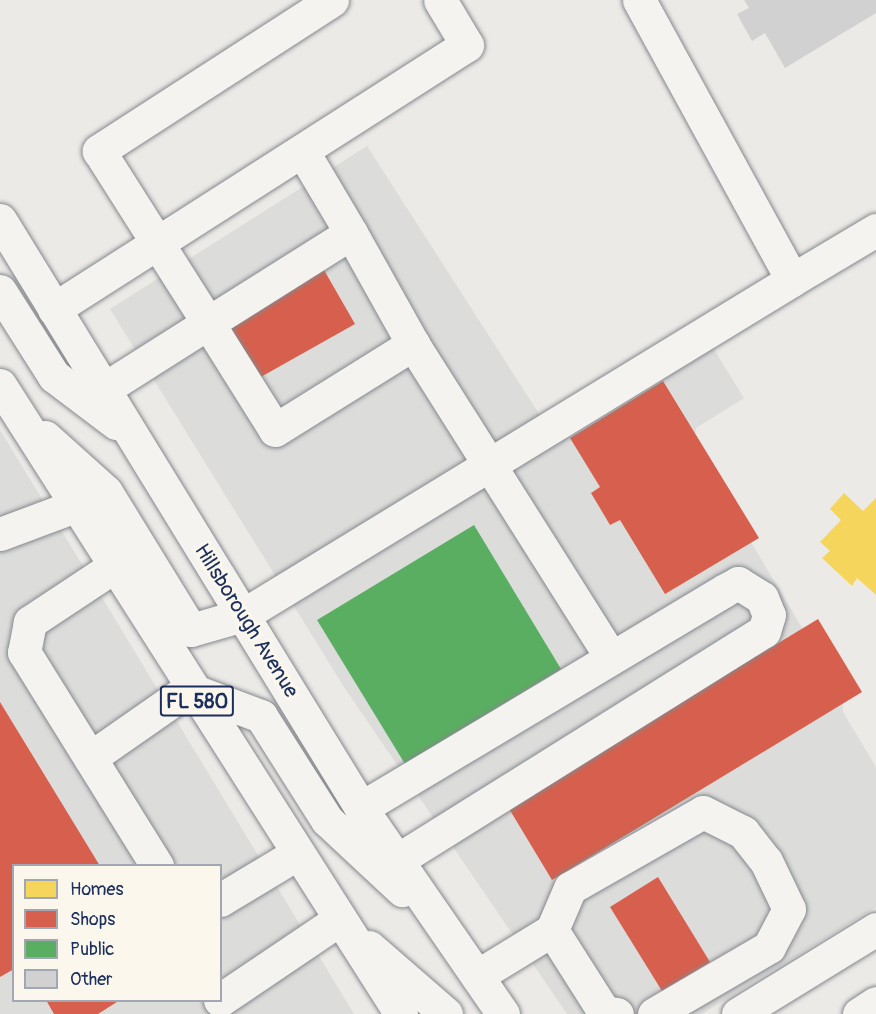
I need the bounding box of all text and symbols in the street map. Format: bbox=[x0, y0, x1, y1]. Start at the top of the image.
street label: Hillsborough Avenue bbox=[189, 539, 303, 703]
road number: FL 580 bbox=[160, 684, 234, 718]
legend bbox=[12, 864, 222, 1002]
text: Homes bbox=[70, 878, 123, 901]
text: Shops bbox=[70, 908, 115, 931]
text: Public bbox=[70, 938, 114, 961]
text: Other bbox=[70, 968, 112, 991]

